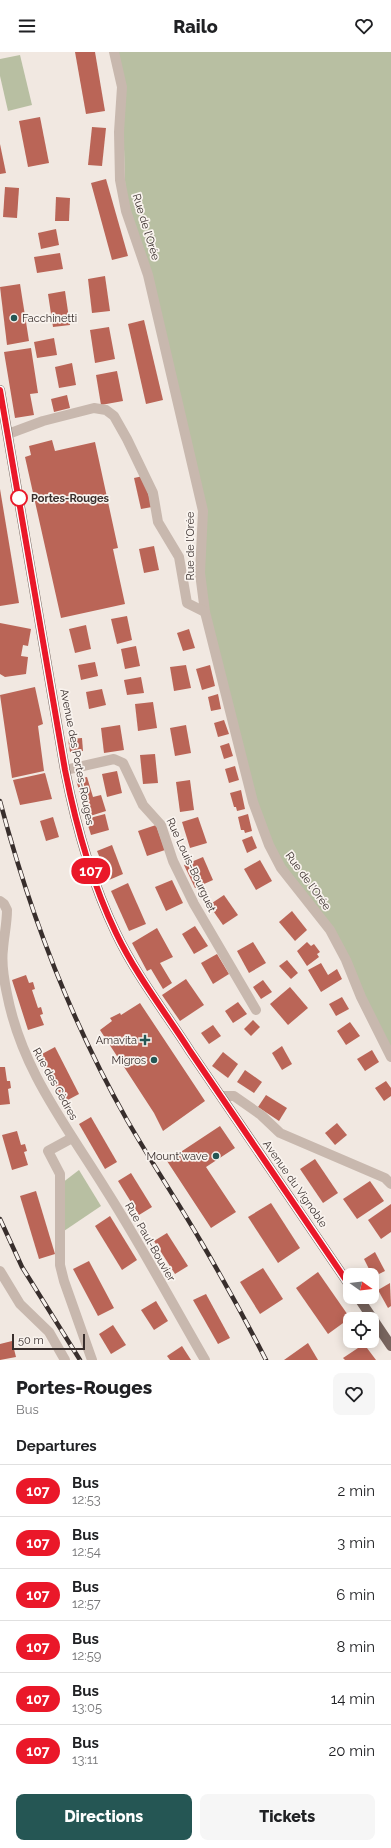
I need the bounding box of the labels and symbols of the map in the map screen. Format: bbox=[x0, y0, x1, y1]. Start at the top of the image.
street label: Rue de l'Orée bbox=[130, 192, 162, 262]
place label: Facchinetti bbox=[22, 312, 77, 325]
marker: Facchinetti bbox=[9, 313, 19, 323]
marker: Portes-Rouges bbox=[10, 489, 28, 507]
place label: Portes-Rouges bbox=[31, 492, 110, 505]
street label: Rue de l'Orée bbox=[184, 511, 197, 580]
street label: Avenue des Portes-Rouges bbox=[57, 688, 97, 826]
street label: Rue Louis-Bourguet bbox=[164, 816, 219, 914]
street label: Rue de l'Orée bbox=[283, 849, 334, 913]
line badge: 107 bbox=[68, 858, 114, 884]
place label: Amavita bbox=[96, 1034, 137, 1047]
marker: Amavita bbox=[140, 1035, 150, 1045]
street label: Rue des Cèdres bbox=[30, 1046, 80, 1122]
place label: Migros bbox=[112, 1054, 146, 1067]
marker: Migros bbox=[149, 1055, 159, 1065]
street label: Avenue du Vignoble bbox=[260, 1138, 330, 1230]
place label: Mount'wave bbox=[146, 1150, 209, 1163]
marker: Mount'wave bbox=[211, 1151, 221, 1161]
street label: Rue Paul-Bouvier bbox=[122, 1200, 178, 1284]
north arrow bbox=[343, 1268, 379, 1304]
scale bar bbox=[12, 1332, 85, 1351]

